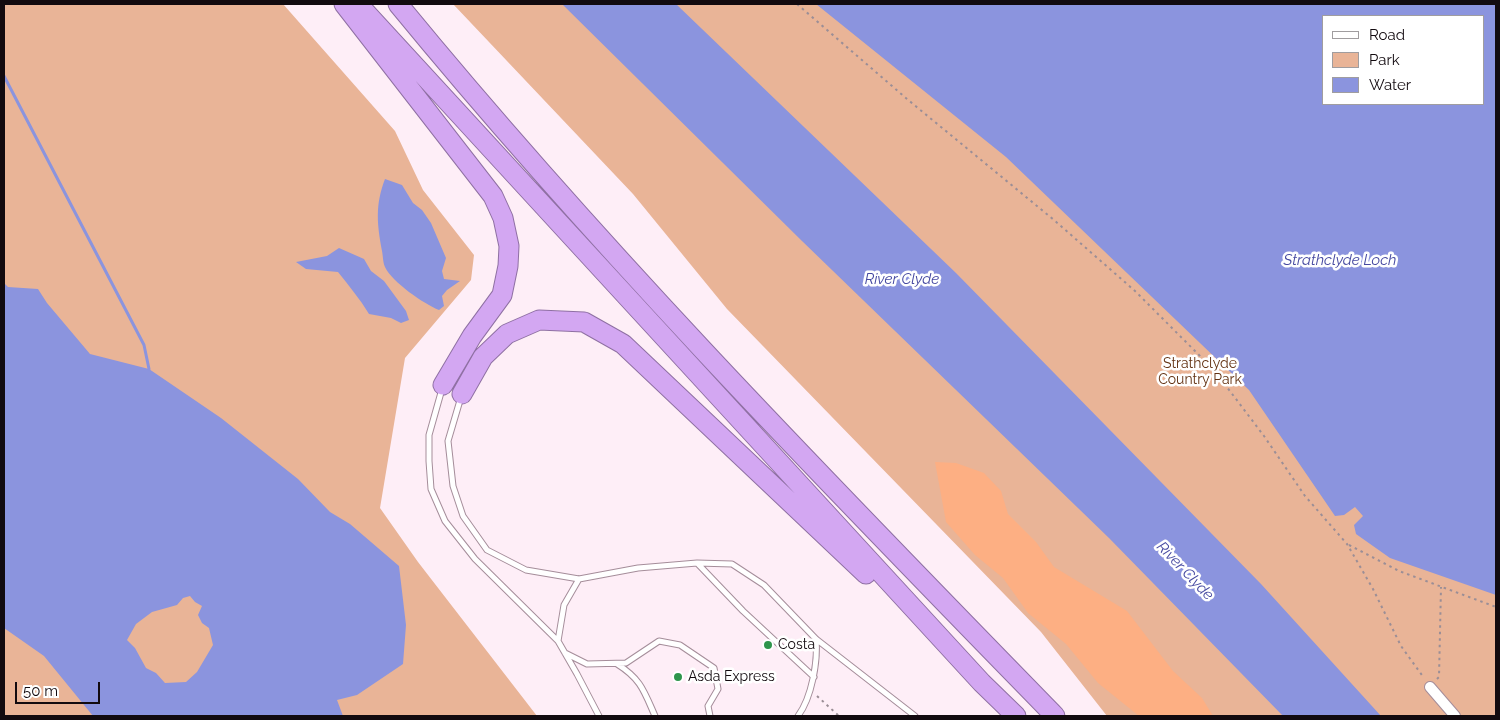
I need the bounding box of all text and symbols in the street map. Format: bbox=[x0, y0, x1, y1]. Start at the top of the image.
legend bbox=[1322, 15, 1485, 105]
text: Road bbox=[1369, 26, 1405, 44]
text: Park bbox=[1369, 51, 1400, 69]
text: Water bbox=[1369, 76, 1411, 94]
water label: Strathclyde Loch bbox=[1284, 251, 1396, 269]
water label: River Clyde bbox=[865, 270, 939, 288]
park label: Strathclyde Country Park bbox=[1158, 356, 1242, 388]
water label: River Clyde bbox=[1153, 538, 1217, 604]
place label: Costa bbox=[778, 637, 815, 653]
marker: Costa bbox=[762, 639, 774, 651]
place label: Asda Express bbox=[688, 669, 775, 685]
marker: Asda Express bbox=[672, 671, 684, 683]
scale bar bbox=[18, 672, 102, 704]
text: 50 m bbox=[23, 682, 58, 700]

